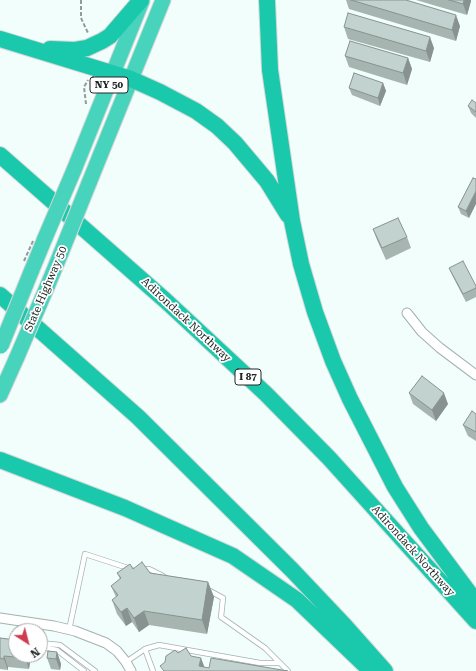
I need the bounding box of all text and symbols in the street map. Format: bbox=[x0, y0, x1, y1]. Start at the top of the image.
road number: NY 50 bbox=[90, 77, 128, 93]
street label: State Highway 50 bbox=[22, 244, 70, 334]
street label: Adirondack Northway bbox=[138, 275, 234, 365]
road number: I 87 bbox=[235, 369, 261, 385]
street label: Adirondack Northway bbox=[369, 503, 457, 599]
north arrow bbox=[8, 623, 48, 663]
text: N bbox=[28, 645, 42, 660]

